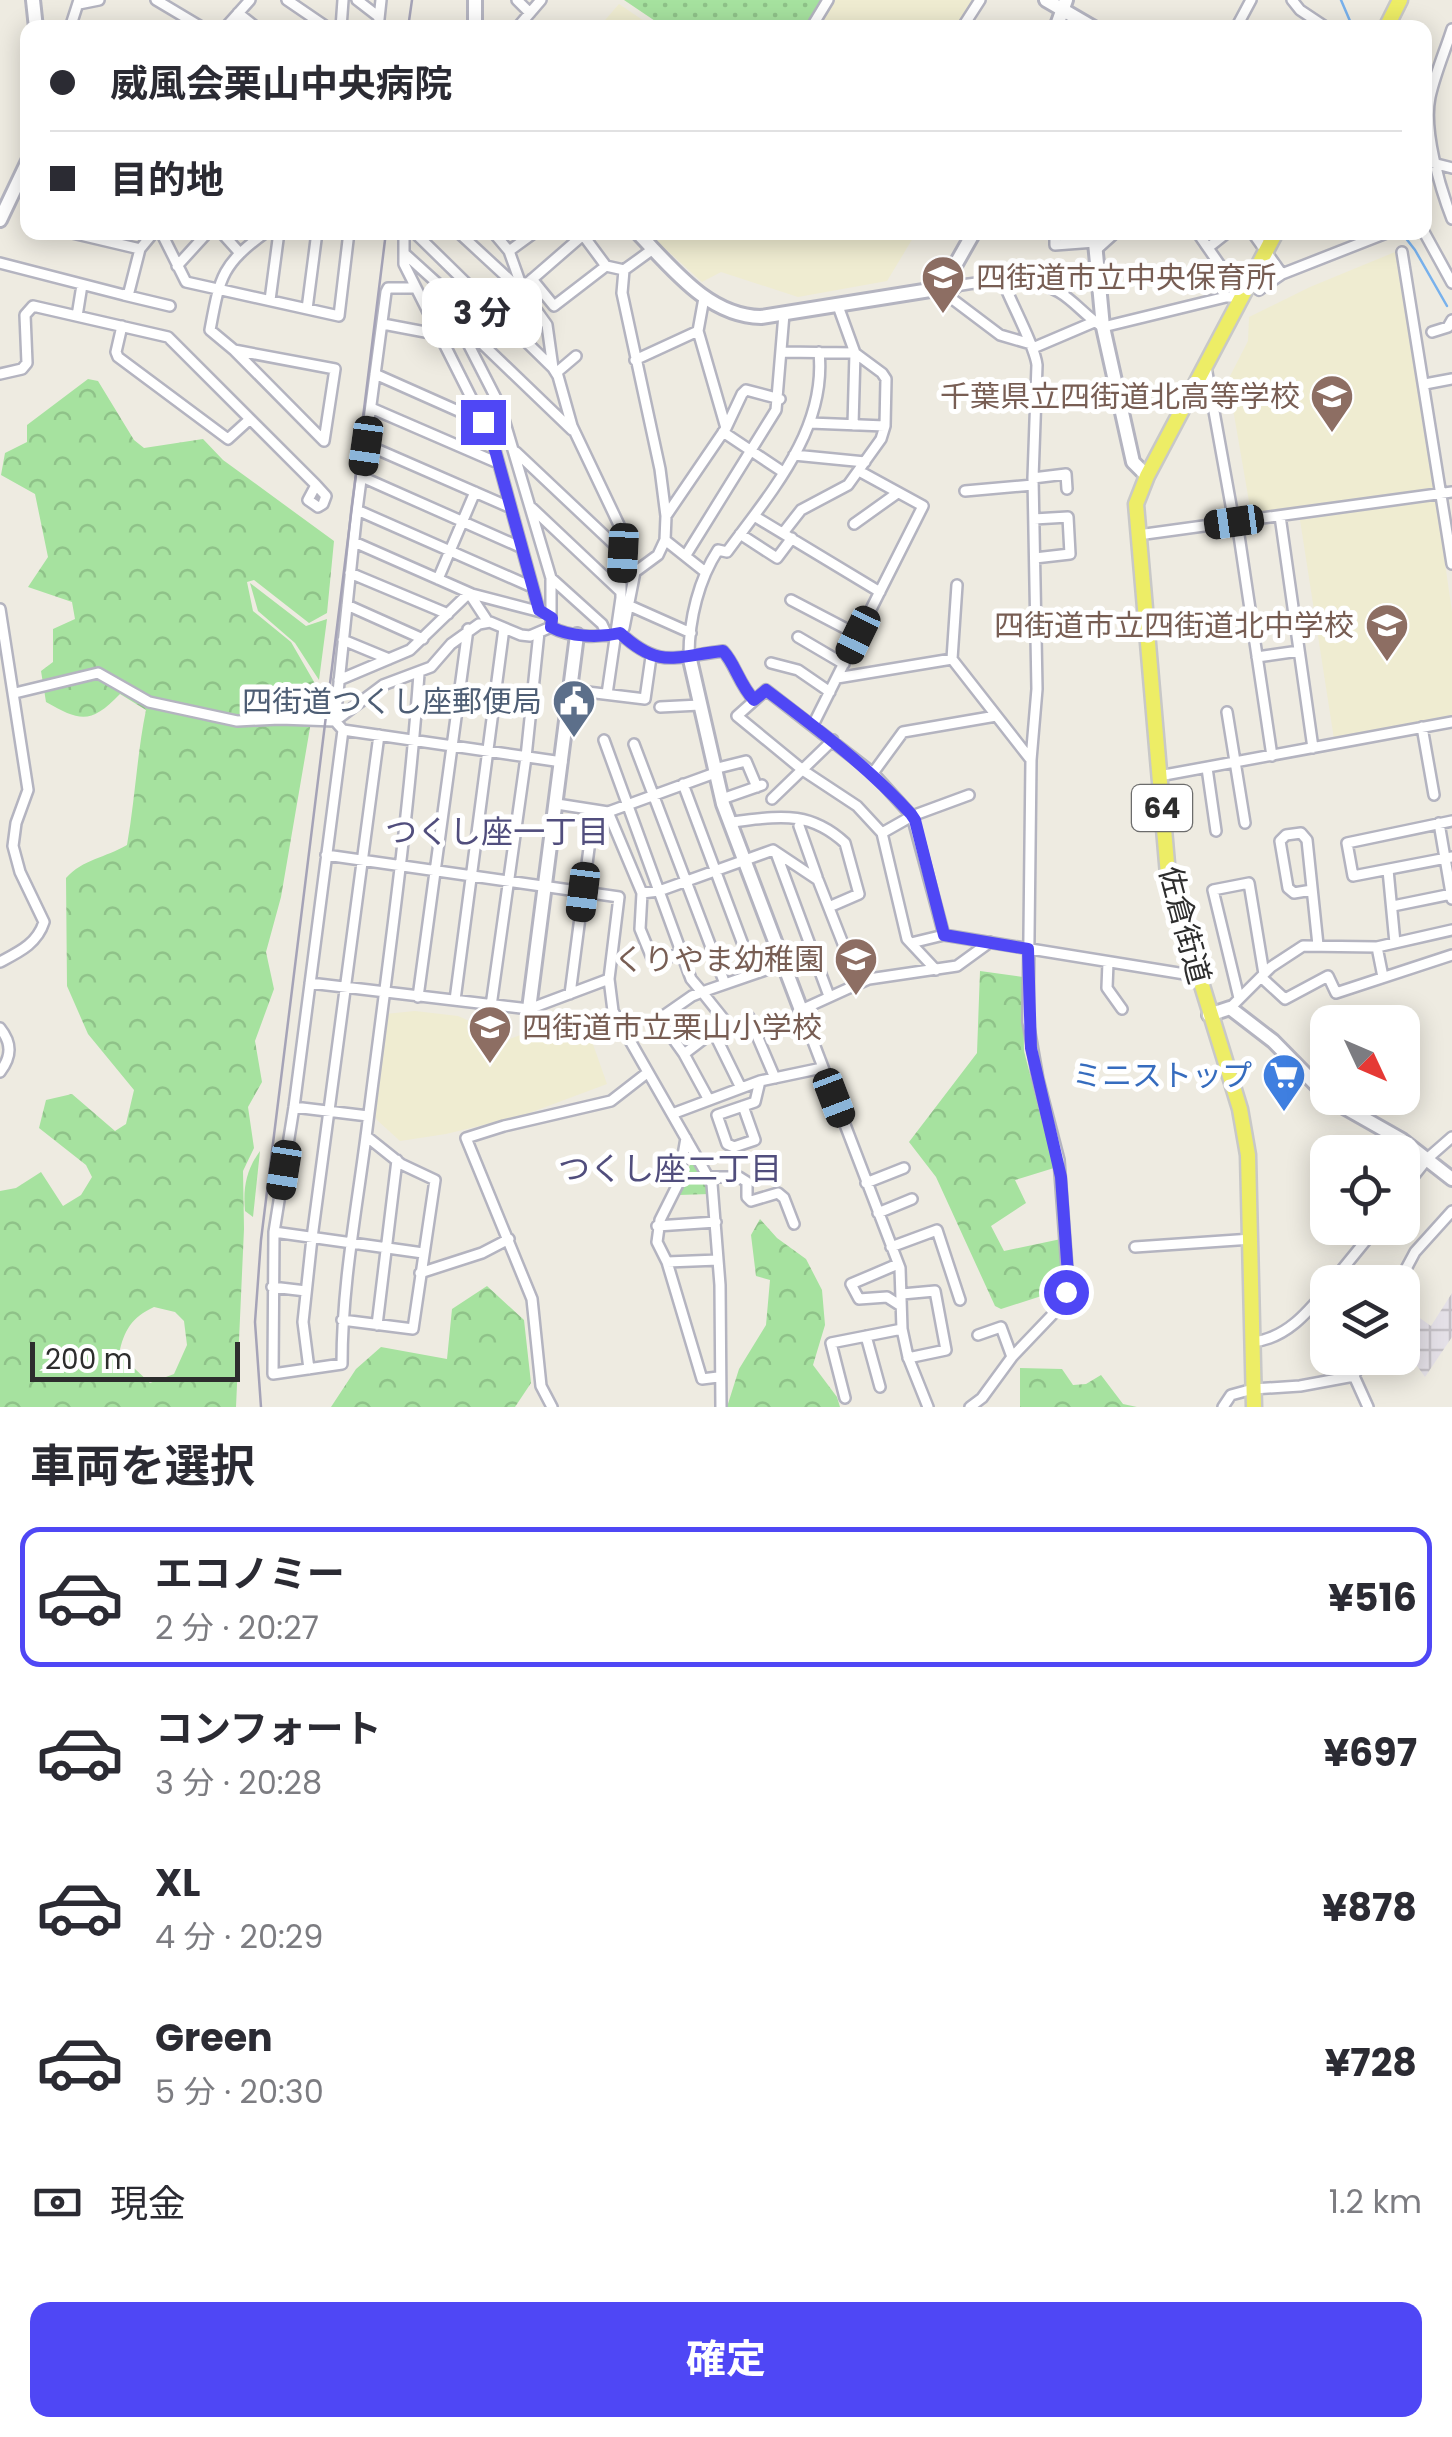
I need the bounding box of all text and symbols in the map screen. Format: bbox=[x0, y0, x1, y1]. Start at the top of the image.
text: 威風会栗山中央病院 bbox=[110, 57, 452, 110]
text: 目的地 bbox=[110, 153, 224, 206]
school or university icon: 四街道市立中央保育所 bbox=[920, 254, 966, 315]
place label: 四街道市立中央保育所 bbox=[976, 256, 1276, 299]
callout: 3 分 bbox=[423, 277, 543, 347]
text: 3 分 bbox=[453, 290, 511, 335]
school or university icon: 千葉県立四街道北高等学校 bbox=[1309, 373, 1355, 434]
place label: 千葉県立四街道北高等学校 bbox=[940, 375, 1300, 418]
route end bbox=[461, 400, 506, 445]
car bbox=[347, 414, 385, 478]
car bbox=[1202, 503, 1266, 541]
car bbox=[606, 522, 640, 584]
car bbox=[831, 601, 885, 669]
school or university icon: 四街道市立四街道北中学校 bbox=[1364, 602, 1410, 663]
place label: 四街道市立四街道北中学校 bbox=[994, 604, 1354, 647]
public building icon: 四街道つくし座郵便局 bbox=[551, 678, 597, 739]
place label: 四街道つくし座郵便局 bbox=[242, 680, 542, 723]
road number: 64 bbox=[1132, 785, 1192, 831]
district label: つくし座一丁目 bbox=[385, 809, 609, 854]
car bbox=[564, 860, 602, 924]
street label: 佐倉街道 bbox=[1149, 861, 1221, 989]
school or university icon: くりやま幼稚園 bbox=[833, 936, 879, 997]
place label: くりやま幼稚園 bbox=[614, 938, 824, 981]
school or university icon: 四街道市立栗山小学校 bbox=[467, 1004, 513, 1065]
north arrow bbox=[1310, 1005, 1420, 1115]
map controls bbox=[1310, 1005, 1420, 1375]
place label: 四街道市立栗山小学校 bbox=[522, 1006, 822, 1049]
supermarket icon: ミニストップ bbox=[1261, 1052, 1307, 1113]
place label: ミニストップ bbox=[1072, 1054, 1252, 1097]
car bbox=[809, 1065, 859, 1131]
button: locate bbox=[1310, 1135, 1420, 1245]
car bbox=[264, 1138, 304, 1202]
district label: つくし座二丁目 bbox=[558, 1146, 782, 1191]
button: layers bbox=[1310, 1265, 1420, 1375]
route start bbox=[1044, 1270, 1089, 1315]
scale bar bbox=[30, 1337, 240, 1382]
text: 200 m bbox=[45, 1340, 133, 1379]
text: 車両を選択 bbox=[30, 1435, 255, 1498]
text: エコノミー bbox=[155, 1547, 345, 1600]
icon: car bbox=[35, 1552, 125, 1642]
text: ¥516 bbox=[1328, 1571, 1417, 1624]
text: 2 分 · 20:27 bbox=[155, 1605, 319, 1650]
text: コンフォート bbox=[155, 1702, 382, 1755]
icon: car bbox=[35, 1707, 125, 1797]
text: ¥697 bbox=[1324, 1726, 1417, 1779]
text: 3 分 · 20:28 bbox=[155, 1760, 322, 1805]
text: XL bbox=[155, 1856, 200, 1909]
icon: car bbox=[35, 1862, 125, 1952]
text: ¥878 bbox=[1322, 1881, 1417, 1934]
text: 4 分 · 20:29 bbox=[155, 1914, 323, 1959]
text: Green bbox=[155, 2011, 273, 2064]
icon: car bbox=[35, 2017, 125, 2107]
text: ¥728 bbox=[1325, 2036, 1417, 2089]
text: 5 分 · 20:30 bbox=[155, 2069, 324, 2114]
icon: cash bbox=[30, 2175, 85, 2230]
text: 現金 bbox=[110, 2177, 186, 2230]
text: 1.2 km bbox=[1329, 2179, 1422, 2224]
button: 確定 bbox=[30, 2302, 1422, 2417]

